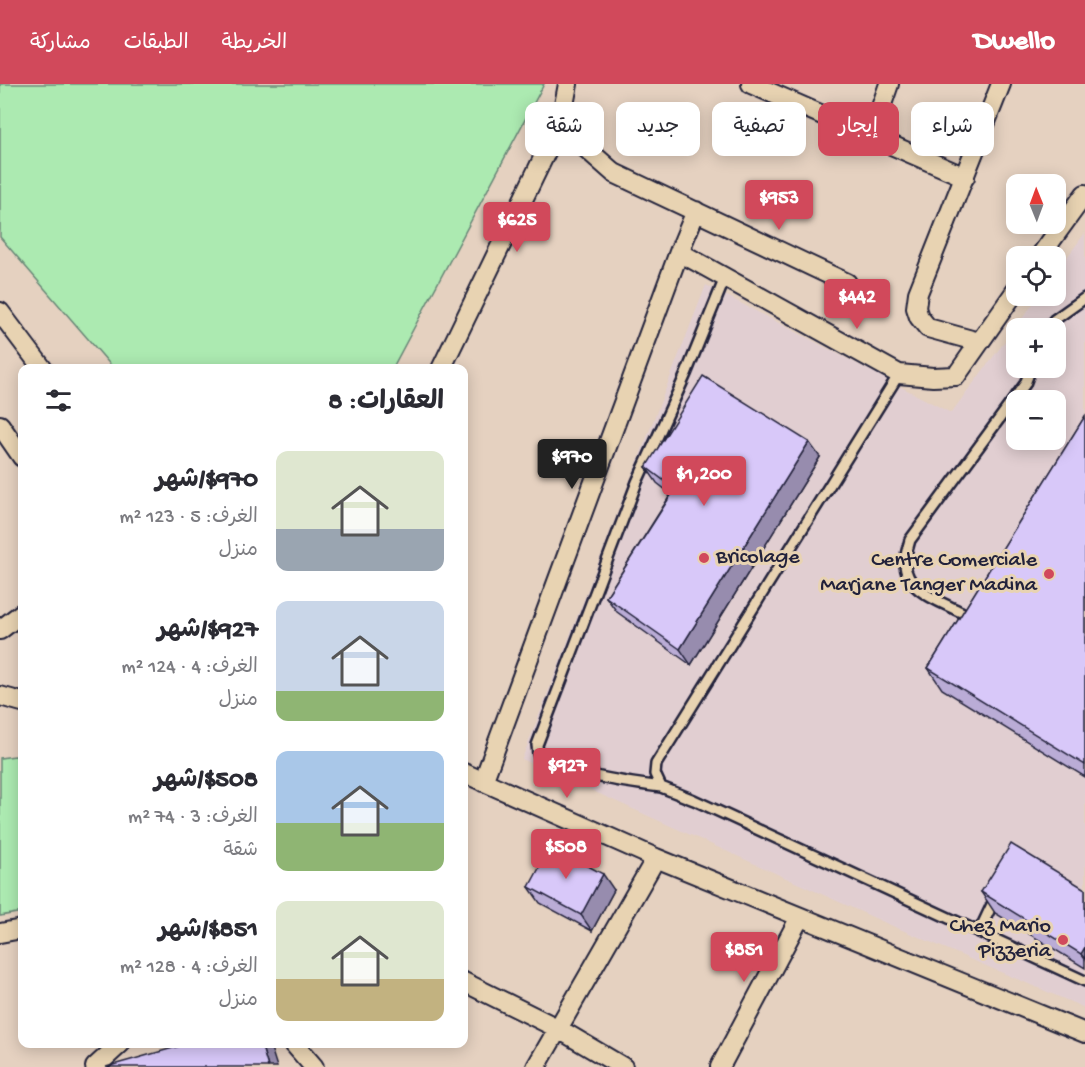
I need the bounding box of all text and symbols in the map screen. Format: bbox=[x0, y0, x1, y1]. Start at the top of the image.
text: Dwello bbox=[974, 26, 1055, 59]
text: مشاركة bbox=[30, 32, 91, 57]
text: الطبقات bbox=[124, 32, 189, 57]
text: الخريطة bbox=[222, 32, 287, 57]
chip: شقة bbox=[525, 102, 604, 156]
chip: جديد bbox=[616, 102, 700, 156]
chip: تصفية bbox=[712, 102, 806, 156]
chip: إيجار bbox=[818, 102, 899, 156]
chip: شراء bbox=[911, 102, 994, 156]
north arrow bbox=[1006, 174, 1066, 234]
map controls bbox=[1006, 174, 1066, 450]
pin: $953 bbox=[743, 180, 815, 231]
text: $953 bbox=[759, 188, 799, 211]
pin: $625 bbox=[481, 202, 553, 253]
text: $625 bbox=[497, 210, 537, 233]
button: locate bbox=[1006, 246, 1066, 306]
pin: $442 bbox=[821, 279, 893, 330]
text: $442 bbox=[838, 287, 876, 310]
button: + bbox=[1006, 318, 1066, 378]
icon: filters bbox=[42, 384, 75, 417]
text: العقارات: 8 bbox=[328, 388, 444, 419]
button: − bbox=[1006, 390, 1066, 450]
pin: $970 bbox=[536, 439, 608, 490]
text: $970 bbox=[552, 447, 592, 470]
pin: $1,200 bbox=[655, 456, 753, 507]
text: $1,200 bbox=[676, 464, 732, 487]
text: $970/شهر bbox=[156, 466, 258, 497]
icon: home bbox=[324, 475, 396, 547]
text: الغرف: 5 · 123 m² bbox=[119, 507, 258, 530]
text: منزل bbox=[219, 540, 258, 563]
place label: Bricolage bbox=[715, 545, 800, 571]
place label: Centre Comerciale Marjane Tanger Madina bbox=[820, 548, 1038, 599]
marker: Bricolage bbox=[697, 551, 711, 565]
marker: Centre Comerciale Marjane Tanger Madina bbox=[1042, 567, 1056, 581]
text: $927/شهر bbox=[158, 616, 258, 647]
icon: home bbox=[324, 625, 396, 697]
text: الغرف: 4 · 124 m² bbox=[121, 657, 258, 680]
text: منزل bbox=[219, 690, 258, 713]
pin: $927 bbox=[531, 748, 603, 799]
text: $927 bbox=[547, 756, 587, 779]
text: $508/شهر bbox=[154, 766, 258, 797]
icon: home bbox=[324, 775, 396, 847]
text: الغرف: 3 · 74 m² bbox=[128, 807, 258, 830]
pin: $508 bbox=[530, 829, 602, 880]
text: $508 bbox=[545, 837, 587, 860]
text: شقة bbox=[223, 840, 258, 863]
place label: Chez Mario Pizzeria bbox=[950, 914, 1052, 965]
text: $851/شهر bbox=[158, 916, 258, 947]
icon: home bbox=[324, 925, 396, 997]
pin: $851 bbox=[708, 932, 780, 983]
marker: Chez Mario Pizzeria bbox=[1056, 933, 1070, 947]
text: $851 bbox=[725, 940, 763, 963]
text: الغرف: 4 · 128 m² bbox=[120, 957, 258, 980]
text: منزل bbox=[219, 990, 258, 1013]

